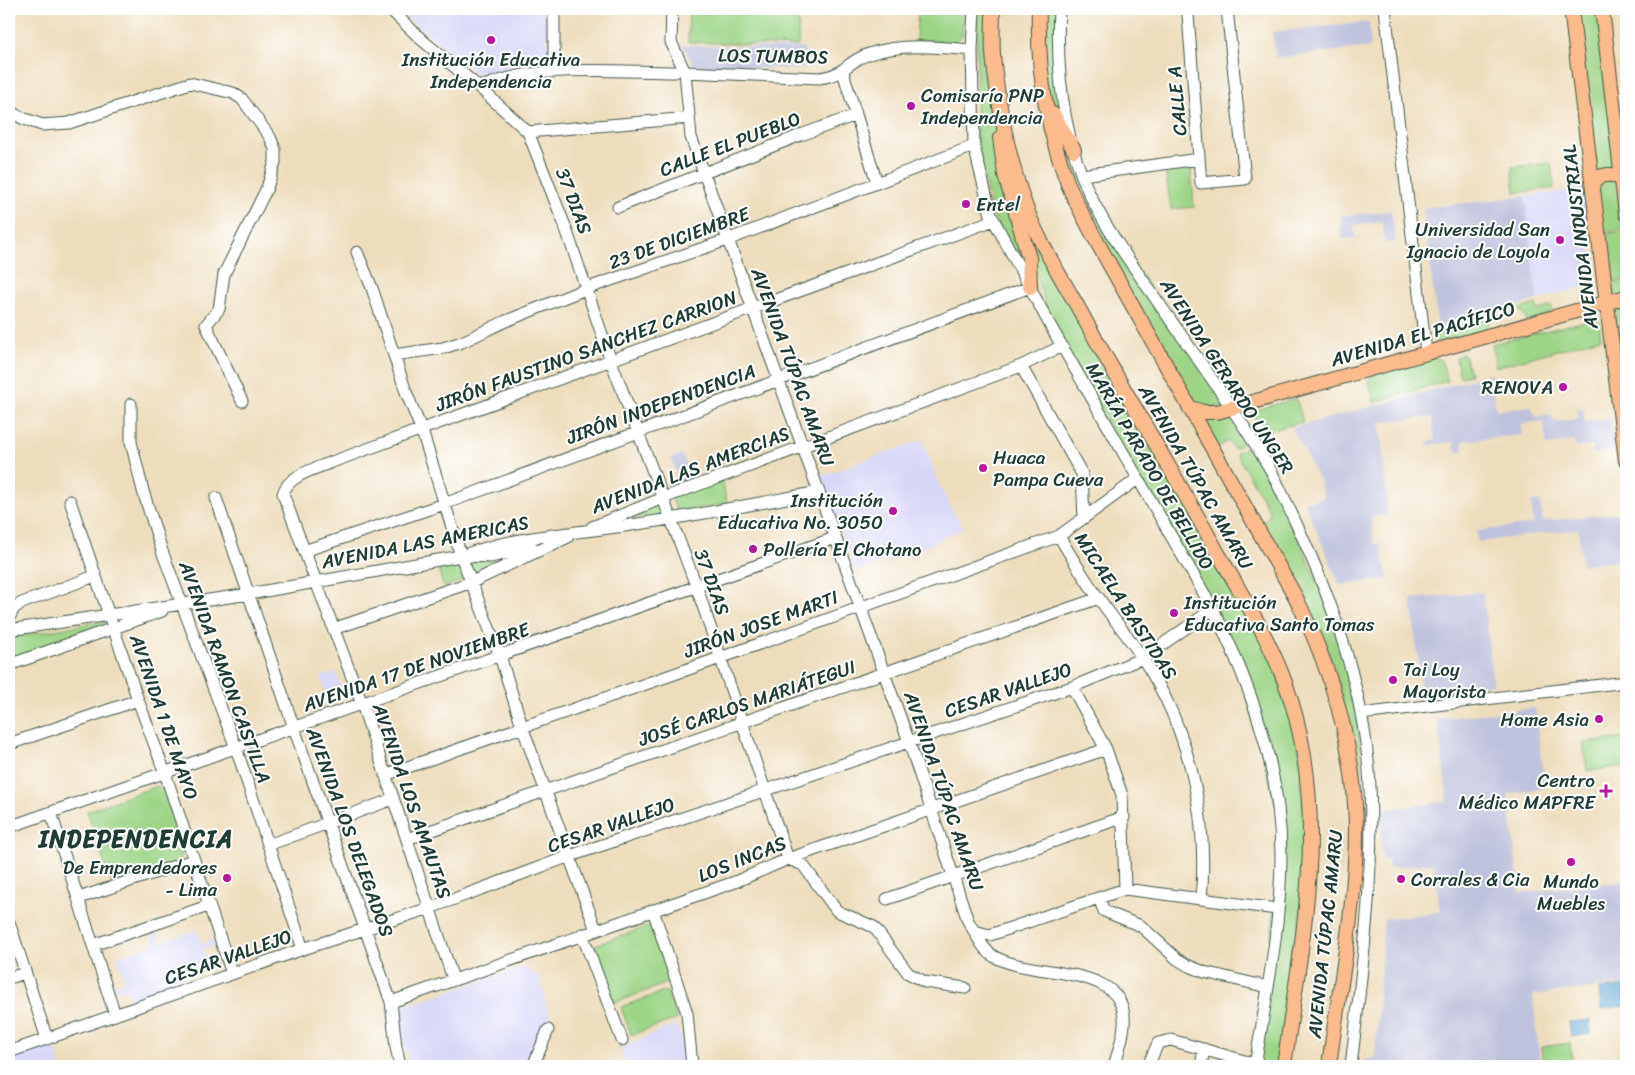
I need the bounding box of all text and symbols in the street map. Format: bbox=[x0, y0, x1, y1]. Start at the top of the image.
marker: Institución Educativa Independencia bbox=[485, 34, 497, 46]
street label: LOS TUMBOS bbox=[718, 39, 828, 73]
place label: Institución Educativa Independencia bbox=[401, 43, 581, 98]
street label: CALLE A bbox=[1158, 65, 1196, 137]
place label: Comisaría PNP Independencia bbox=[920, 79, 1044, 134]
marker: Comisaría PNP Independencia bbox=[905, 100, 917, 112]
street label: CALLE EL PUEBLO bbox=[654, 102, 806, 186]
street label: AVENIDA INDUSTRIAL bbox=[1552, 143, 1608, 332]
street label: 37 DIAS bbox=[546, 163, 602, 239]
place label: Entel bbox=[976, 188, 1021, 221]
street label: 23 DE DICIEMBRE bbox=[604, 197, 755, 279]
marker: Entel bbox=[960, 198, 972, 210]
place label: Universidad San Ignacio de Loyola bbox=[1406, 213, 1550, 268]
marker: Universidad San Ignacio de Loyola bbox=[1554, 234, 1566, 246]
street label: AVENIDA TÚPAC AMARU bbox=[741, 262, 845, 472]
street label: AVENIDA GERARDO UNGER bbox=[1150, 270, 1303, 481]
street label: JIRÓN FAUSTINO SANCHEZ CARRION bbox=[430, 281, 741, 421]
street label: AVENIDA EL PACÍFICO bbox=[1326, 292, 1519, 376]
street label: JIRÓN INDEPENDENCIA bbox=[561, 354, 760, 454]
street label: MARÍA PARADO DE BELLIDO bbox=[1077, 356, 1223, 576]
place label: RENOVA bbox=[1482, 371, 1553, 404]
street label: AVENIDA TÚPAC AMARU bbox=[1129, 377, 1263, 576]
marker: RENOVA bbox=[1557, 381, 1569, 393]
street label: AVENIDA LAS AMERCIAS bbox=[585, 417, 794, 523]
place label: Huaca Pampa Cueva bbox=[993, 441, 1104, 496]
marker: Huaca Pampa Cueva bbox=[977, 462, 989, 474]
place label: Institución Educativa No. 3050 bbox=[717, 484, 883, 539]
marker: Institución Educativa No. 3050 bbox=[887, 505, 899, 517]
street label: AVENIDA LAS AMERICAS bbox=[318, 506, 531, 578]
street label: MICAELA BASTIDAS bbox=[1066, 525, 1187, 687]
place label: Pollería El Chotano bbox=[763, 533, 922, 566]
marker: Pollería El Chotano bbox=[747, 543, 759, 555]
street label: 37 DIAS bbox=[685, 544, 739, 620]
street label: AVENIDA RAMON CASTILLA bbox=[169, 555, 281, 788]
street label: JIRÓN JOSE MARTI bbox=[678, 581, 843, 668]
place label: Institución Educativa Santo Tomas bbox=[1183, 586, 1375, 641]
marker: Institución Educativa Santo Tomas bbox=[1168, 607, 1180, 619]
street label: AVENIDA 17 DE NOVIEMBRE bbox=[297, 612, 535, 722]
street label: AVENIDA 1 DE MAYO bbox=[120, 629, 208, 804]
street label: JOSÉ CARLOS MARIÁTEGUI bbox=[633, 650, 860, 756]
street label: CESAR VALLEJO bbox=[940, 653, 1076, 727]
place label: Tai Loy Mayorista bbox=[1403, 653, 1487, 708]
marker: Tai Loy Mayorista bbox=[1387, 674, 1399, 686]
street label: AVENIDA TÚPAC AMARU bbox=[894, 686, 994, 896]
street label: AVENIDA LOS AMAUTAS bbox=[363, 698, 461, 904]
place label: Home Asia bbox=[1501, 703, 1589, 736]
marker: Home Asia bbox=[1593, 713, 1605, 725]
street label: AVENIDA LOS DELEGADOS bbox=[296, 721, 403, 942]
place label: Centro Médico MAPFRE bbox=[1459, 764, 1596, 819]
marker: Centro Médico MAPFRE bbox=[1599, 784, 1613, 798]
street label: CESAR VALLEJO bbox=[543, 788, 679, 862]
district label: INDEPENDENCIA bbox=[37, 818, 233, 860]
street label: LOS INCAS bbox=[693, 826, 791, 892]
street label: AVENIDA TÚPAC AMARU bbox=[1298, 828, 1352, 1041]
place label: De Emprendedores - Lima bbox=[63, 851, 217, 906]
marker: Mundo Muebles bbox=[1565, 856, 1577, 868]
place label: Corrales & Cia bbox=[1411, 863, 1530, 896]
place label: Mundo Muebles bbox=[1537, 865, 1605, 920]
marker: De Emprendedores - Lima bbox=[221, 872, 233, 884]
marker: Corrales & Cia bbox=[1395, 873, 1407, 885]
street label: CESAR VALLEJO bbox=[160, 920, 296, 994]

